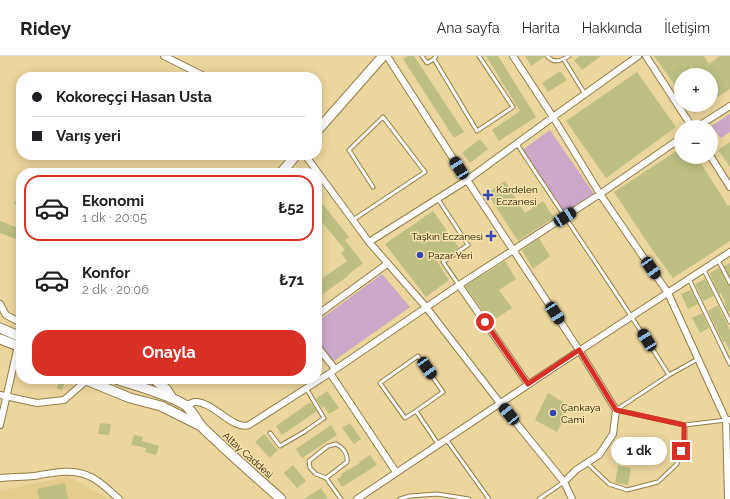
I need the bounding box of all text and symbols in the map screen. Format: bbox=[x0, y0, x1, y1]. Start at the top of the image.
text: Ridey bbox=[20, 17, 71, 39]
text: Ana sayfa bbox=[437, 20, 500, 36]
text: Harita bbox=[522, 20, 560, 36]
text: Hakkında bbox=[582, 20, 642, 36]
text: İletişim bbox=[664, 20, 710, 36]
map controls bbox=[674, 68, 718, 164]
button: + bbox=[674, 68, 718, 112]
text: Kokoreççi Hasan Usta bbox=[56, 88, 212, 106]
button: − bbox=[674, 120, 718, 164]
text: Varış yeri bbox=[56, 127, 121, 145]
car bbox=[448, 155, 470, 181]
place label: Kardelen Eczanesi bbox=[496, 184, 538, 207]
icon: car bbox=[34, 190, 70, 226]
marker: Kardelen Eczanesi bbox=[483, 190, 493, 200]
text: Ekonomi bbox=[82, 192, 144, 210]
text: ₺52 bbox=[278, 199, 304, 217]
car bbox=[552, 205, 578, 229]
text: 1 dk · 20:05 bbox=[82, 210, 147, 225]
place label: Taşkın Eczanesi bbox=[411, 231, 483, 242]
marker: Taşkın Eczanesi bbox=[486, 231, 496, 241]
marker: Pazar Yeri bbox=[415, 250, 425, 260]
place label: Pazar Yeri bbox=[428, 250, 473, 261]
car bbox=[639, 255, 663, 281]
icon: car bbox=[34, 262, 70, 298]
text: Konfor bbox=[82, 264, 130, 282]
text: ₺71 bbox=[279, 271, 304, 289]
text: 2 dk · 20:06 bbox=[82, 282, 149, 297]
car bbox=[543, 300, 567, 326]
route start bbox=[476, 313, 494, 331]
car bbox=[636, 327, 658, 353]
button: Onayla bbox=[32, 330, 306, 376]
car bbox=[415, 355, 439, 381]
car bbox=[497, 401, 521, 427]
place label: Çankaya Cami bbox=[561, 402, 600, 425]
marker: Çankaya Cami bbox=[548, 408, 558, 418]
street label: Altay Caddesi bbox=[221, 430, 275, 480]
callout: 1 dk bbox=[611, 437, 667, 465]
route end bbox=[672, 442, 690, 460]
text: 1 dk bbox=[626, 443, 652, 458]

